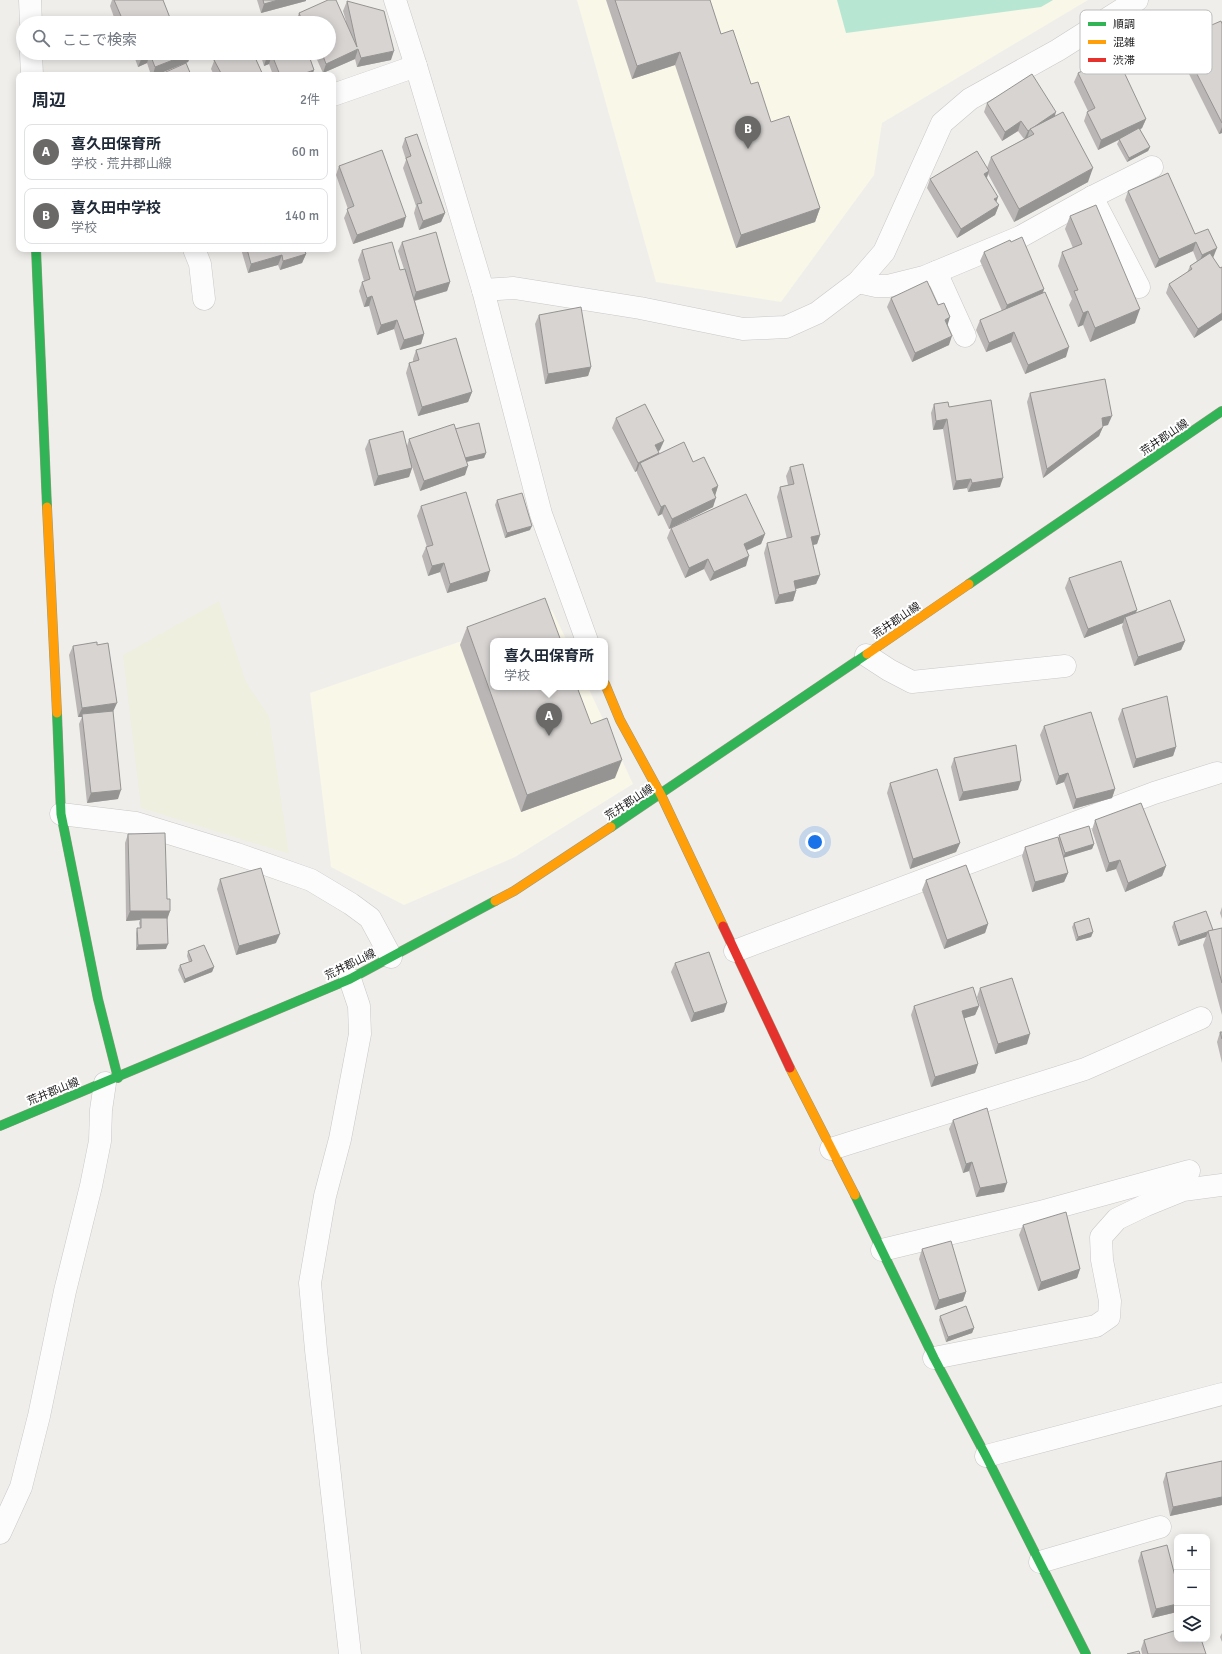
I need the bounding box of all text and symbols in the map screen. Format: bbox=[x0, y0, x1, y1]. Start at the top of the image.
legend bbox=[1080, 10, 1212, 74]
search box bbox=[16, 16, 336, 60]
text: 順調 bbox=[1113, 18, 1135, 31]
icon: search bbox=[30, 27, 52, 49]
text: ここで検索 bbox=[62, 31, 137, 49]
text: 混雑 bbox=[1113, 36, 1135, 49]
text: 渋滞 bbox=[1113, 54, 1135, 67]
text: 周辺 bbox=[32, 90, 66, 111]
text: 2件 bbox=[300, 92, 320, 108]
pin: B bbox=[735, 116, 761, 149]
text: 喜久田保育所 bbox=[71, 135, 161, 153]
text: A bbox=[42, 144, 50, 160]
text: 60 m bbox=[292, 144, 319, 160]
text: 学校 · 荒井郡山線 bbox=[71, 156, 172, 172]
text: 喜久田中学校 bbox=[71, 199, 161, 217]
text: B bbox=[42, 208, 50, 224]
text: 140 m bbox=[285, 208, 319, 224]
text: 学校 bbox=[71, 220, 97, 236]
street label: 荒井郡山線 bbox=[1138, 417, 1191, 458]
street label: 荒井郡山線 bbox=[870, 600, 923, 641]
popup bbox=[490, 638, 608, 690]
text: 喜久田保育所 bbox=[504, 647, 594, 665]
text: 学校 bbox=[504, 668, 530, 684]
pin: A bbox=[536, 703, 562, 736]
street label: 荒井郡山線 bbox=[603, 782, 656, 823]
your location bbox=[805, 832, 825, 852]
street label: 荒井郡山線 bbox=[323, 947, 378, 982]
street label: 荒井郡山線 bbox=[25, 1075, 81, 1108]
map controls bbox=[1174, 1534, 1210, 1642]
button: + bbox=[1174, 1534, 1210, 1570]
button: − bbox=[1174, 1570, 1210, 1606]
button: layers bbox=[1174, 1606, 1210, 1642]

